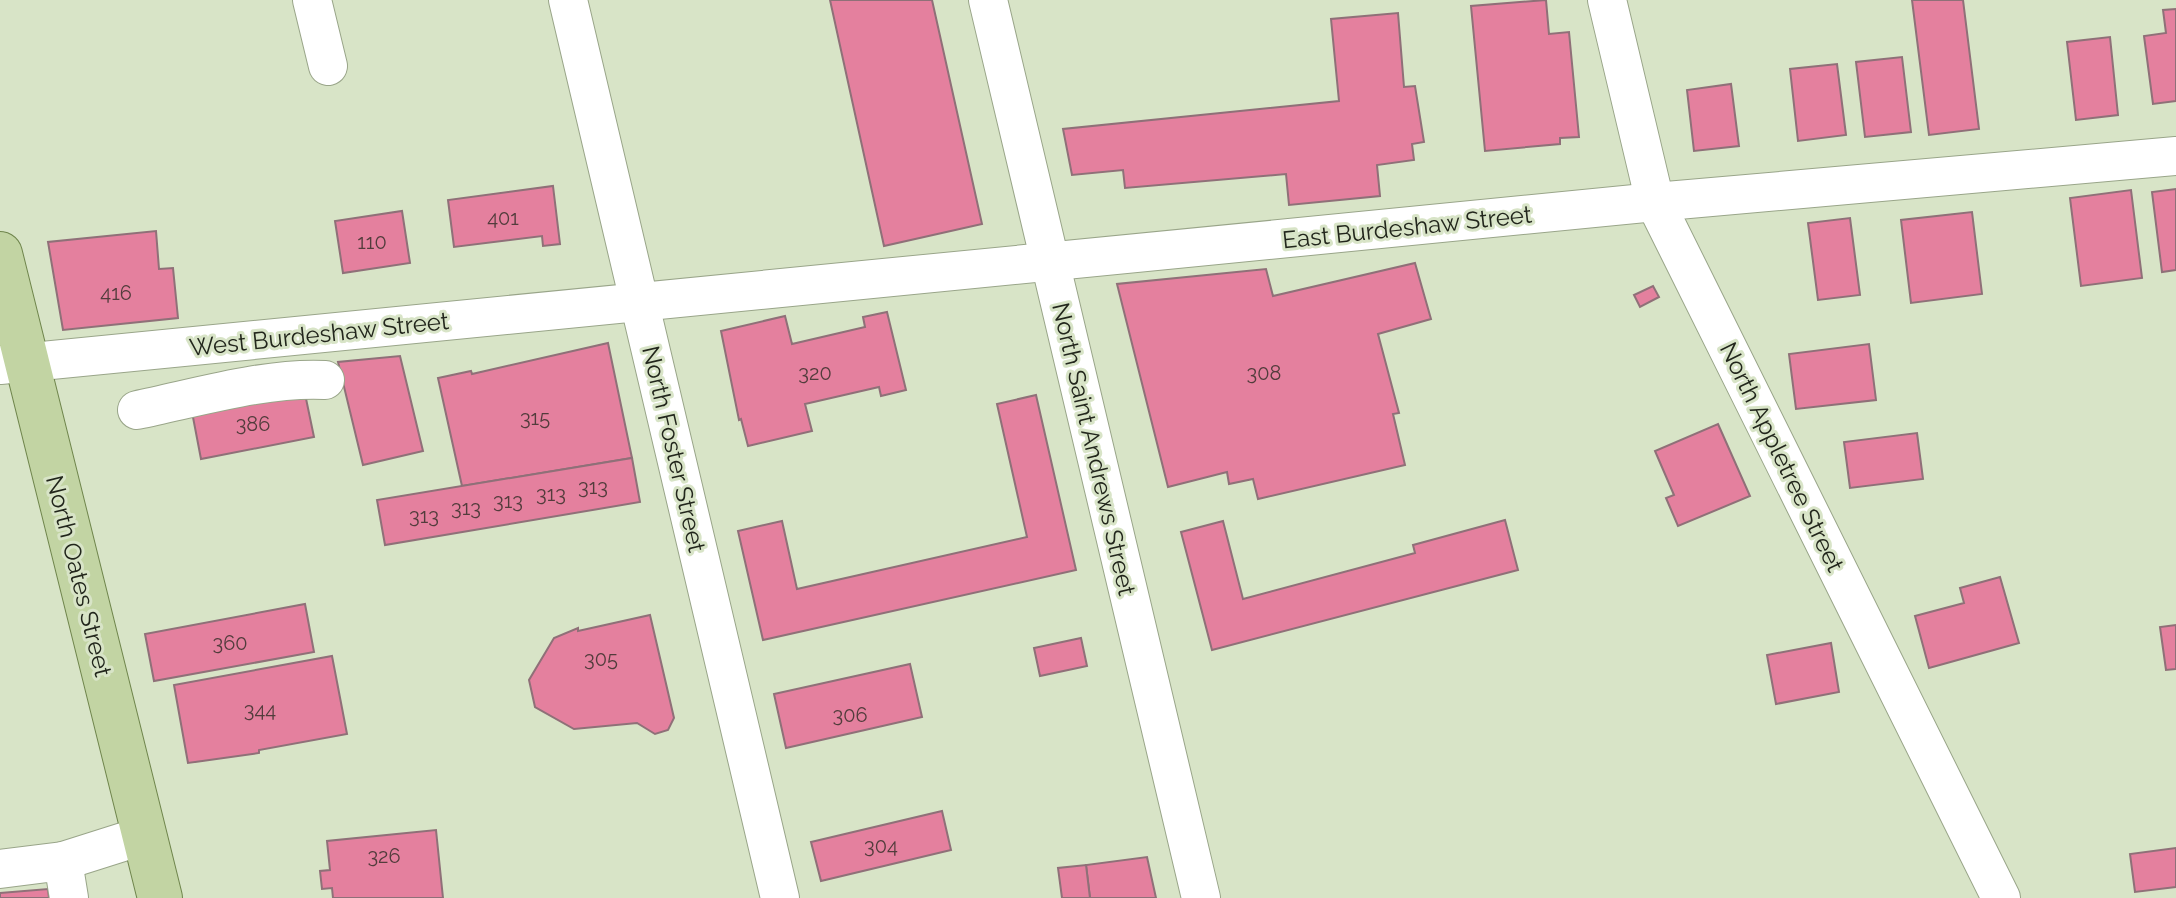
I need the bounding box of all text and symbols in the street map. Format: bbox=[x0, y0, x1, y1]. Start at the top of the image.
street label: East Burdeshaw Street bbox=[1281, 199, 1533, 255]
house number: 401 bbox=[487, 206, 519, 230]
house number: 110 bbox=[357, 230, 387, 254]
house number: 416 bbox=[100, 281, 132, 305]
street label: North Saint Andrews Street bbox=[1046, 300, 1142, 598]
street label: West Burdeshaw Street bbox=[188, 306, 450, 362]
street label: North Appletree Street bbox=[1714, 338, 1850, 576]
street label: North Foster Street bbox=[636, 343, 712, 555]
house number: 320 bbox=[798, 361, 832, 385]
house number: 308 bbox=[1247, 361, 1281, 385]
house number: 315 bbox=[520, 406, 550, 430]
house number: 386 bbox=[236, 412, 270, 436]
street label: North Oates Street bbox=[40, 472, 118, 680]
house number: 313 bbox=[578, 475, 608, 499]
house number: 313 bbox=[536, 482, 566, 506]
house number: 313 bbox=[493, 489, 523, 513]
house number: 313 bbox=[451, 496, 481, 520]
house number: 313 bbox=[409, 504, 439, 528]
house number: 360 bbox=[213, 631, 247, 655]
house number: 305 bbox=[584, 647, 618, 671]
house number: 344 bbox=[244, 698, 276, 722]
house number: 306 bbox=[833, 703, 867, 727]
house number: 304 bbox=[864, 834, 898, 858]
house number: 326 bbox=[367, 844, 401, 868]

